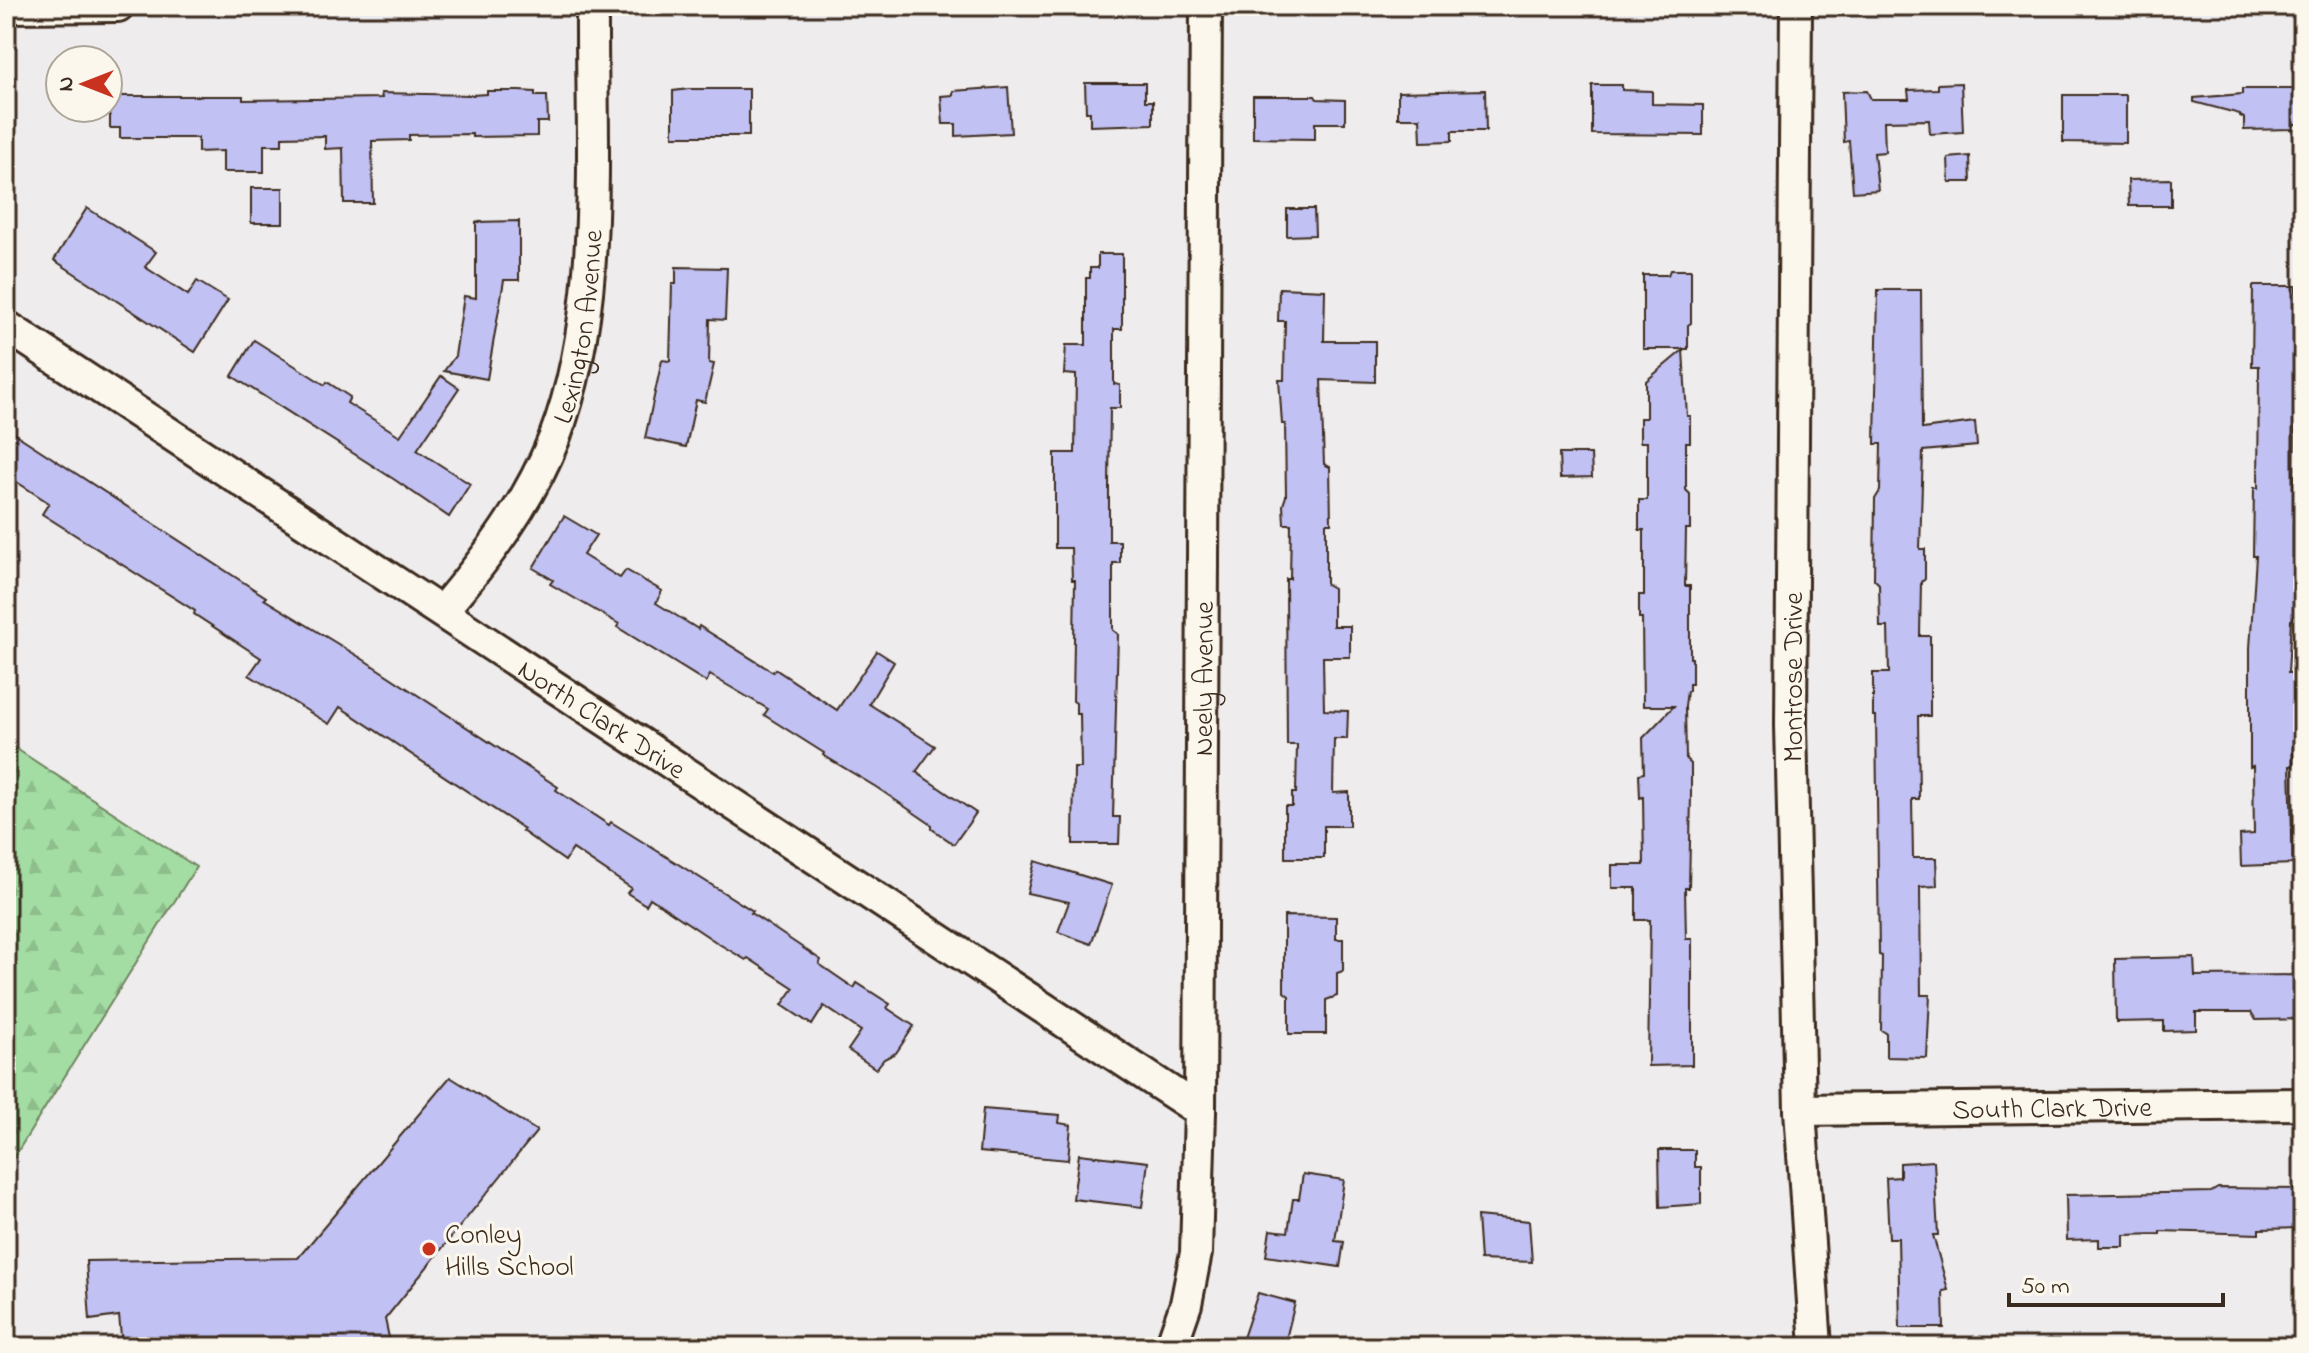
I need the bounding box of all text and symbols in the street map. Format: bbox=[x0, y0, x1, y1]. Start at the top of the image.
north arrow bbox=[44, 44, 124, 124]
text: N bbox=[51, 77, 83, 91]
street label: Lexington Avenue bbox=[544, 228, 616, 430]
street label: Montrose Drive bbox=[1775, 591, 1816, 762]
street label: Neely Avenue bbox=[1185, 600, 1227, 756]
street label: North Clark Drive bbox=[509, 651, 693, 792]
street label: South Clark Drive bbox=[1952, 1089, 2153, 1132]
place label: Conley Hills School bbox=[445, 1216, 574, 1289]
marker: Conley Hills School bbox=[420, 1240, 438, 1258]
scale bar bbox=[2009, 1257, 2223, 1307]
text: 50 m bbox=[2021, 1270, 2070, 1305]

